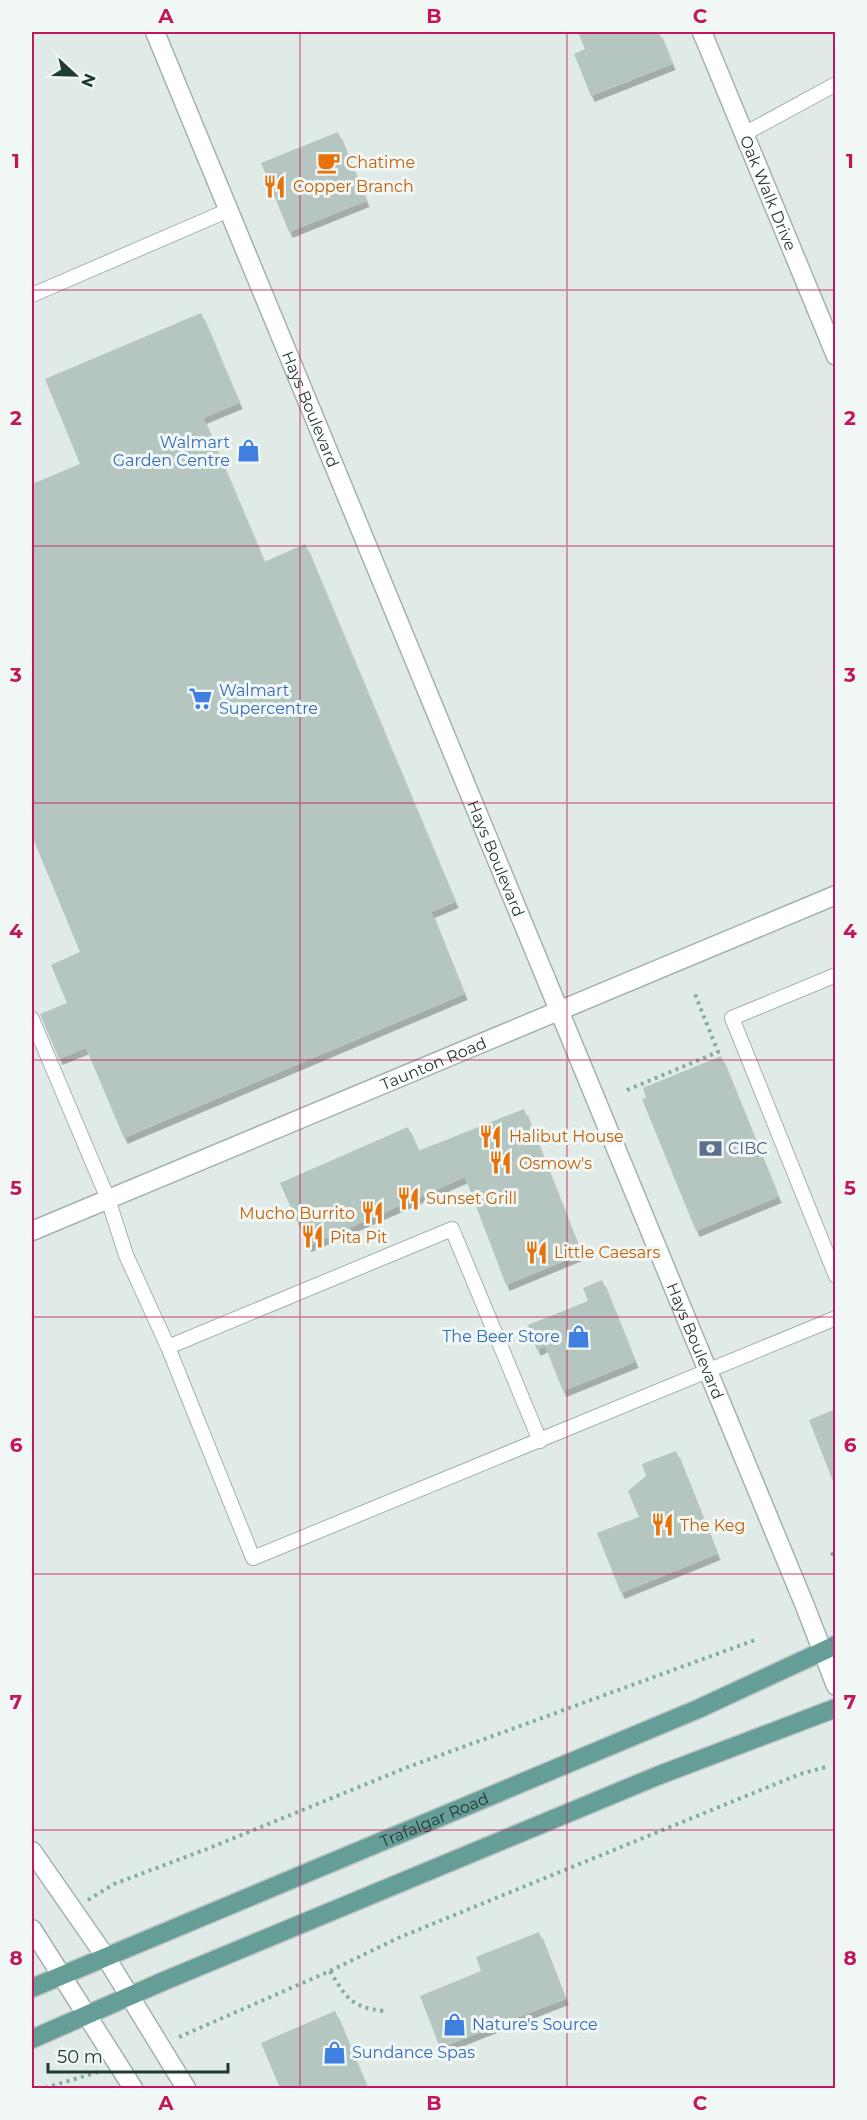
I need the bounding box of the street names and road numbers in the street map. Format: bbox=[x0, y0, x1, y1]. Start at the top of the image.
street label: Oak Walk Drive bbox=[736, 132, 800, 253]
street label: Hays Boulevard bbox=[278, 348, 343, 470]
street label: Hays Boulevard bbox=[463, 797, 528, 920]
street label: Taunton Road bbox=[378, 1033, 489, 1094]
street label: Hays Boulevard bbox=[663, 1280, 728, 1402]
street label: Trafalgar Road bbox=[377, 1789, 492, 1851]

